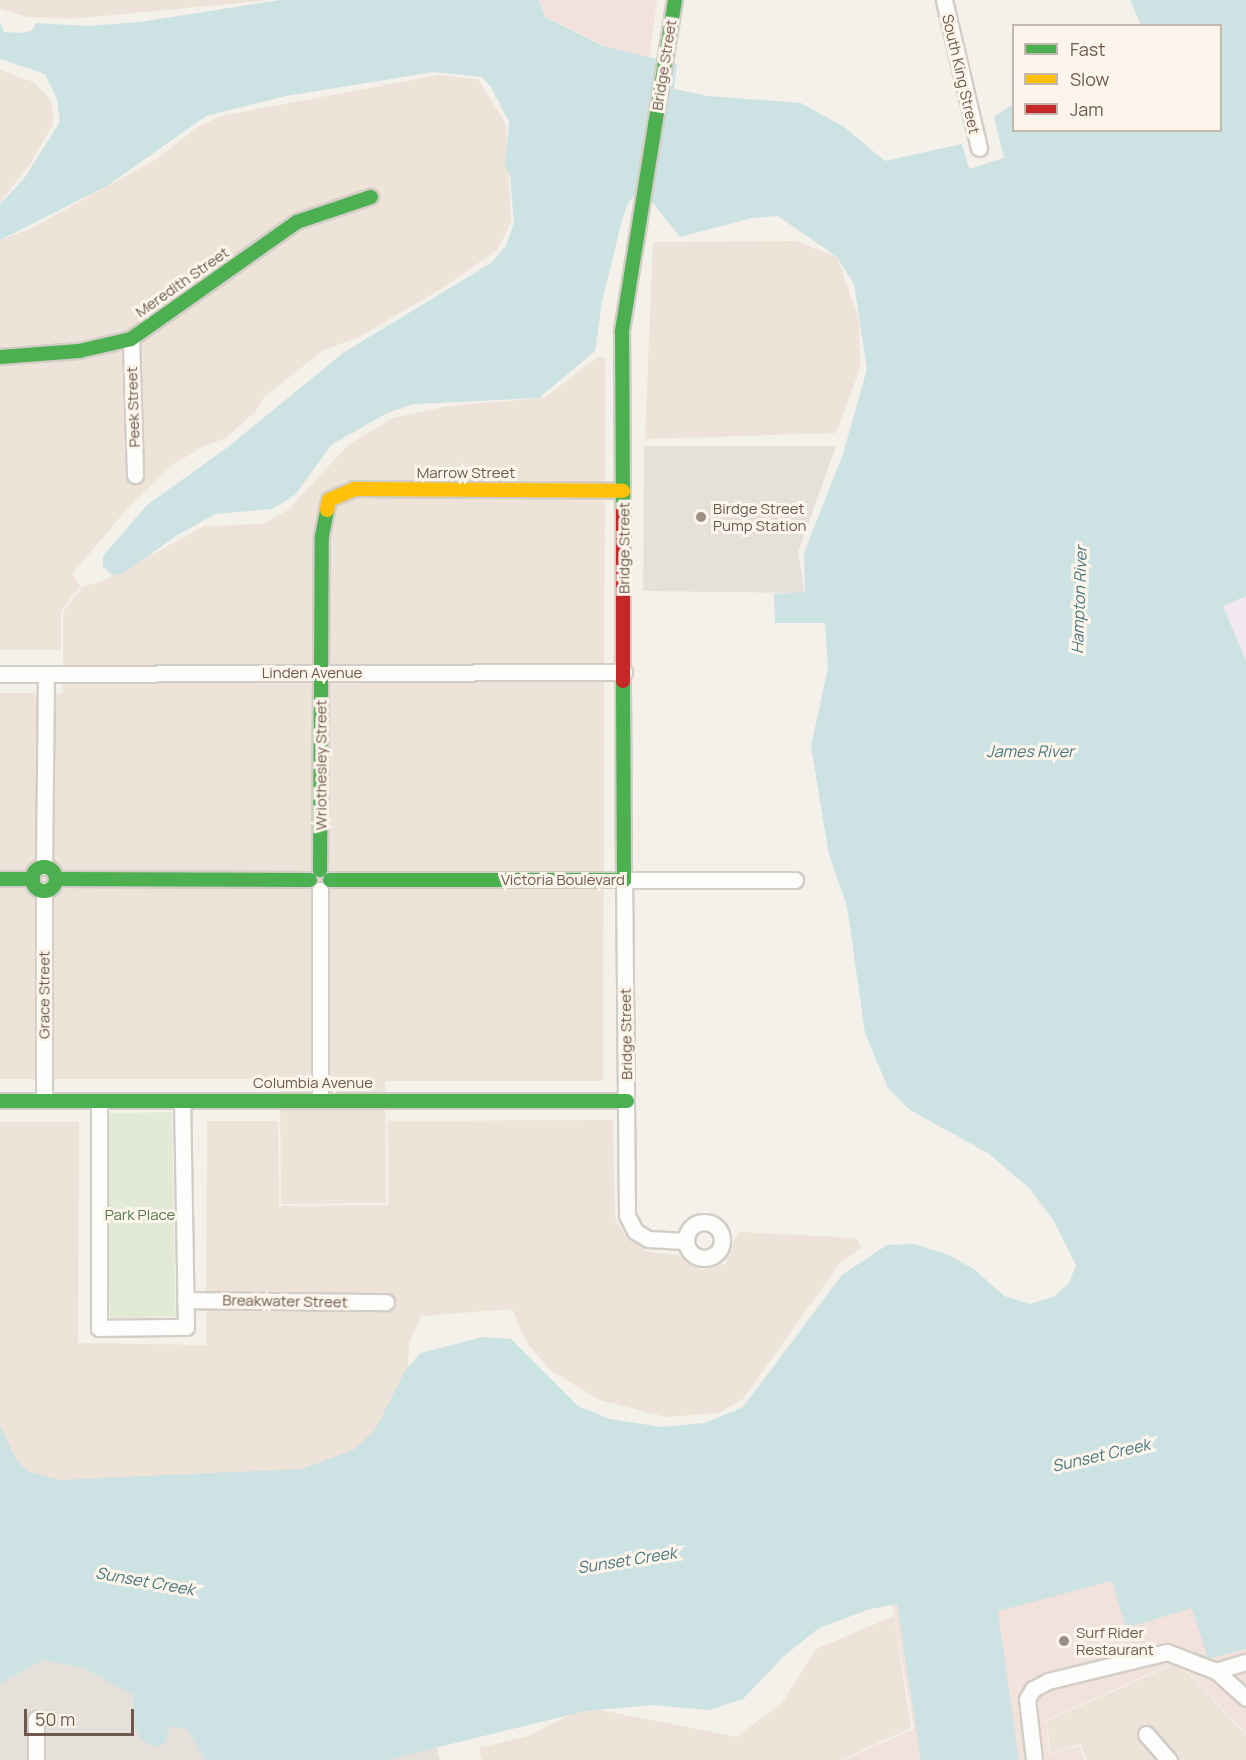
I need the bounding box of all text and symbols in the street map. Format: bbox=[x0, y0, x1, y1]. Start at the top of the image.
street label: South King Street bbox=[938, 12, 984, 136]
street label: Bridge Street bbox=[648, 18, 680, 112]
legend bbox=[1012, 24, 1222, 132]
text: Fast bbox=[1070, 37, 1105, 61]
text: Slow bbox=[1070, 67, 1109, 91]
text: Jam bbox=[1070, 97, 1104, 121]
street label: Meredith Street bbox=[132, 243, 232, 321]
street label: Peek Street bbox=[123, 366, 143, 448]
street label: Marrow Street bbox=[417, 464, 515, 482]
place label: Birdge Street Pump Station bbox=[713, 499, 806, 534]
street label: Bridge Street bbox=[615, 502, 633, 594]
marker: Birdge Street Pump Station bbox=[694, 510, 708, 524]
water label: Hampton River bbox=[1068, 546, 1090, 654]
street label: Linden Avenue bbox=[262, 664, 362, 682]
street label: Wriothesley Street bbox=[312, 700, 330, 830]
water label: James River bbox=[986, 741, 1074, 761]
street label: Victoria Boulevard bbox=[501, 871, 625, 889]
street label: Grace Street bbox=[35, 951, 53, 1039]
street label: Bridge Street bbox=[616, 988, 636, 1080]
street label: Columbia Avenue bbox=[253, 1074, 373, 1092]
park label: Park Place bbox=[105, 1206, 175, 1224]
street label: Breakwater Street bbox=[222, 1291, 348, 1311]
water label: Sunset Creek bbox=[1050, 1434, 1152, 1476]
water label: Sunset Creek bbox=[576, 1543, 678, 1577]
water label: Sunset Creek bbox=[94, 1563, 196, 1599]
place label: Surf Rider Restaurant bbox=[1076, 1623, 1154, 1658]
marker: Surf Rider Restaurant bbox=[1057, 1634, 1071, 1648]
scale bar bbox=[27, 1697, 136, 1735]
text: 50 m bbox=[35, 1707, 75, 1731]

